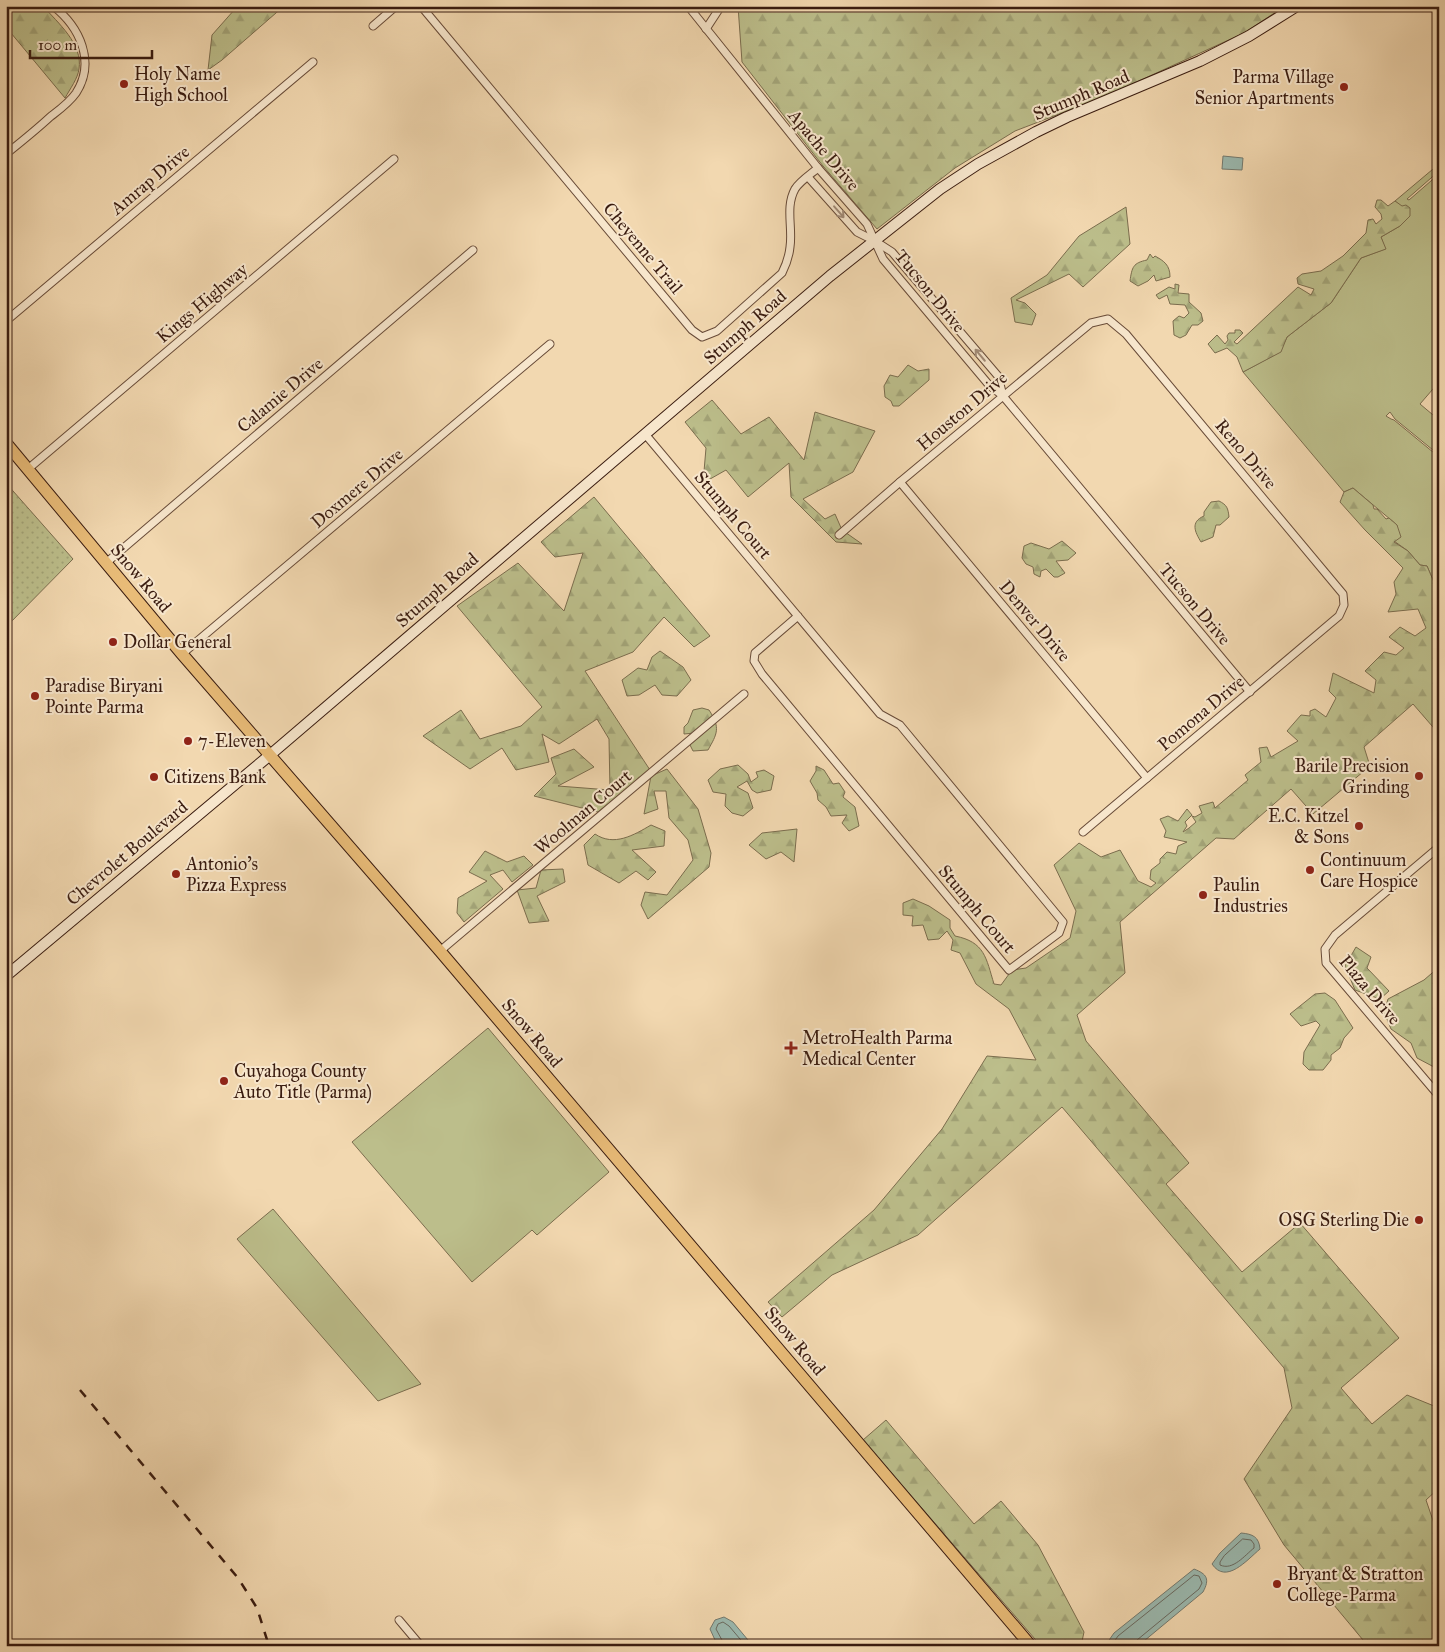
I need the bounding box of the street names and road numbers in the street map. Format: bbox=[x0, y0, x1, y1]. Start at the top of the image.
street label: Stumph Road bbox=[1029, 65, 1133, 125]
street label: Apache Drive bbox=[783, 104, 864, 195]
street label: Amrap Drive bbox=[105, 141, 194, 220]
street label: Cheyenne Trail bbox=[598, 198, 688, 298]
street label: Tucson Drive bbox=[890, 245, 970, 337]
street label: Kings Highway bbox=[152, 258, 253, 348]
street label: Stumph Road bbox=[699, 285, 791, 369]
street label: Calamie Drive bbox=[233, 353, 327, 437]
street label: Houston Drive bbox=[912, 367, 1012, 455]
street label: Reno Drive bbox=[1210, 415, 1282, 493]
street label: Doxmere Drive bbox=[306, 443, 408, 533]
street label: Stumph Court bbox=[690, 466, 777, 564]
street label: Snow Road bbox=[106, 539, 176, 617]
street label: Stumph Road bbox=[391, 548, 483, 632]
street label: Tucson Drive bbox=[1154, 559, 1236, 649]
street label: Denver Drive bbox=[995, 576, 1075, 666]
street label: Pomona Drive bbox=[1153, 670, 1249, 756]
street label: Woolman Court bbox=[530, 765, 637, 859]
street label: Chevrolet Boulevard bbox=[62, 796, 192, 910]
street label: Stumph Court bbox=[934, 860, 1021, 958]
street label: Plaza Drive bbox=[1335, 951, 1405, 1029]
street label: Snow Road bbox=[497, 994, 567, 1072]
street label: Snow Road bbox=[760, 1302, 830, 1380]

